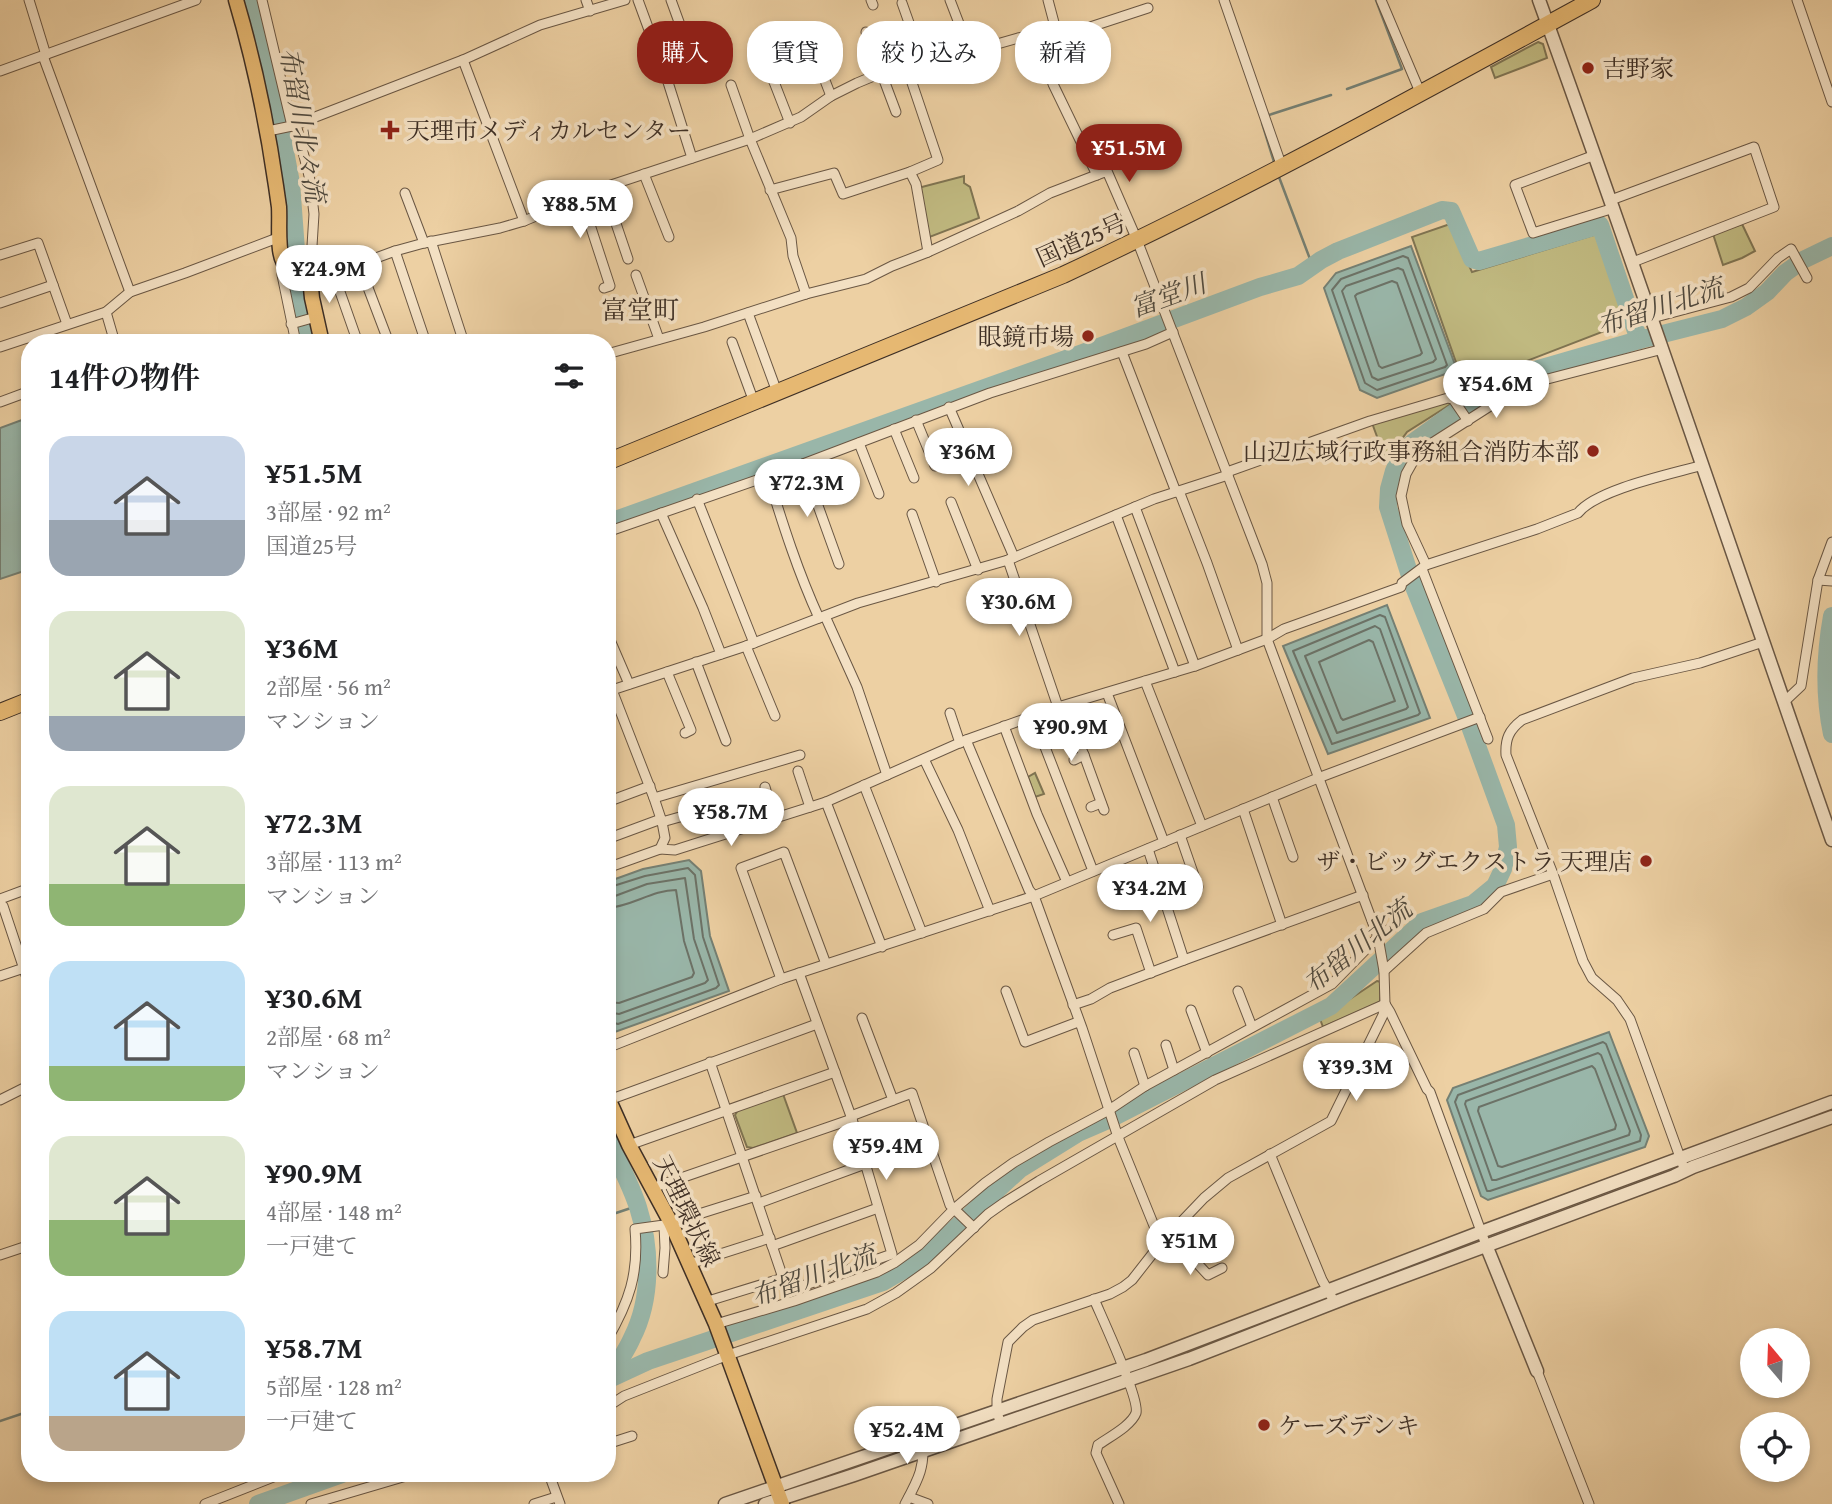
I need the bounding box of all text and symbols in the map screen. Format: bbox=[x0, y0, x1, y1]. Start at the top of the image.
chip: 購入 bbox=[637, 21, 733, 84]
chip: 賃貸 bbox=[747, 21, 843, 84]
chip: 絞り込み bbox=[857, 21, 1001, 84]
chip: 新着 bbox=[1015, 21, 1111, 84]
water label: 布留川北々流 bbox=[270, 45, 336, 209]
place label: 吉野家 bbox=[1602, 51, 1674, 86]
marker: 吉野家 bbox=[1580, 60, 1596, 76]
place label: 天理市メディカルセンター bbox=[406, 113, 691, 148]
marker: 天理市メディカルセンター bbox=[380, 120, 400, 140]
pin: ¥51.5M bbox=[1072, 124, 1186, 184]
text: ¥51.5M bbox=[1092, 130, 1166, 163]
pin: ¥88.5M bbox=[523, 180, 637, 240]
text: ¥88.5M bbox=[543, 186, 617, 219]
street label: 国道25号 bbox=[1030, 205, 1132, 275]
pin: ¥24.9M bbox=[272, 246, 386, 305]
text: ¥24.9M bbox=[292, 251, 366, 284]
water label: 富堂川 bbox=[1125, 262, 1214, 327]
water label: 布留川北流 bbox=[1592, 266, 1732, 345]
district label: 富堂町 bbox=[601, 290, 679, 329]
place label: 眼鏡市場 bbox=[978, 319, 1074, 354]
marker: 眼鏡市場 bbox=[1080, 328, 1096, 344]
text: 14件の物件 bbox=[49, 355, 200, 399]
icon: filters bbox=[550, 357, 588, 395]
pin: ¥54.6M bbox=[1439, 360, 1553, 420]
text: ¥54.6M bbox=[1459, 366, 1533, 399]
pin: ¥36M bbox=[927, 428, 1009, 488]
text: ¥36M bbox=[940, 434, 996, 467]
place label: 山辺広域行政事務組合消防本部 bbox=[1243, 434, 1579, 469]
marker: 山辺広域行政事務組合消防本部 bbox=[1585, 443, 1601, 459]
text: ¥51.5M bbox=[266, 450, 362, 494]
pin: ¥72.3M bbox=[750, 460, 864, 519]
icon: home bbox=[105, 464, 189, 548]
text: ¥72.3M bbox=[770, 465, 844, 498]
text: 3部屋 · 92 m² bbox=[266, 495, 391, 528]
text: 国道25号 bbox=[266, 529, 357, 562]
pin: ¥30.6M bbox=[962, 578, 1076, 638]
text: ¥30.6M bbox=[982, 584, 1056, 617]
text: ¥36M bbox=[266, 625, 338, 669]
icon: home bbox=[105, 639, 189, 723]
text: 2部屋 · 56 m² bbox=[266, 670, 391, 703]
text: マンション bbox=[266, 704, 380, 737]
pin: ¥90.9M bbox=[1014, 704, 1128, 763]
text: ¥90.9M bbox=[1034, 709, 1108, 742]
pin: ¥58.7M bbox=[674, 788, 788, 848]
text: ¥58.7M bbox=[694, 794, 768, 827]
text: ¥72.3M bbox=[266, 800, 362, 844]
icon: home bbox=[105, 814, 189, 898]
place label: ザ・ビッグエクストラ 天理店 bbox=[1316, 844, 1632, 879]
text: 3部屋 · 113 m² bbox=[266, 845, 402, 878]
marker: ザ・ビッグエクストラ 天理店 bbox=[1638, 853, 1654, 869]
pin: ¥34.2M bbox=[1093, 864, 1207, 924]
text: ¥34.2M bbox=[1113, 870, 1187, 903]
text: マンション bbox=[266, 879, 380, 912]
water label: 布留川北流 bbox=[1294, 887, 1423, 1002]
text: ¥30.6M bbox=[266, 975, 362, 1019]
icon: home bbox=[105, 989, 189, 1073]
text: 2部屋 · 68 m² bbox=[266, 1020, 391, 1053]
pin: ¥39.3M bbox=[1299, 1044, 1413, 1103]
text: ¥39.3M bbox=[1319, 1049, 1393, 1082]
text: マンション bbox=[266, 1054, 380, 1087]
pin: ¥59.4M bbox=[829, 1122, 943, 1182]
text: ¥59.4M bbox=[849, 1128, 923, 1161]
street label: 天理環状線 bbox=[645, 1149, 729, 1273]
text: ¥90.9M bbox=[266, 1150, 362, 1194]
icon: home bbox=[105, 1164, 189, 1248]
text: 4部屋 · 148 m² bbox=[266, 1195, 402, 1228]
pin: ¥51M bbox=[1149, 1218, 1231, 1277]
text: ¥51M bbox=[1162, 1223, 1218, 1256]
text: 一戸建て bbox=[266, 1229, 358, 1262]
water label: 布留川北流 bbox=[745, 1233, 885, 1316]
text: ¥58.7M bbox=[266, 1325, 362, 1369]
north arrow bbox=[1740, 1328, 1810, 1398]
map controls bbox=[1740, 1328, 1810, 1482]
icon: home bbox=[105, 1339, 189, 1423]
text: 5部屋 · 128 m² bbox=[266, 1370, 402, 1403]
text: 一戸建て bbox=[266, 1404, 358, 1437]
pin: ¥52.4M bbox=[850, 1406, 964, 1466]
place label: ケーズデンキ bbox=[1278, 1408, 1420, 1443]
text: ¥52.4M bbox=[870, 1412, 944, 1445]
button: locate bbox=[1740, 1412, 1810, 1482]
marker: ケーズデンキ bbox=[1256, 1417, 1272, 1433]

